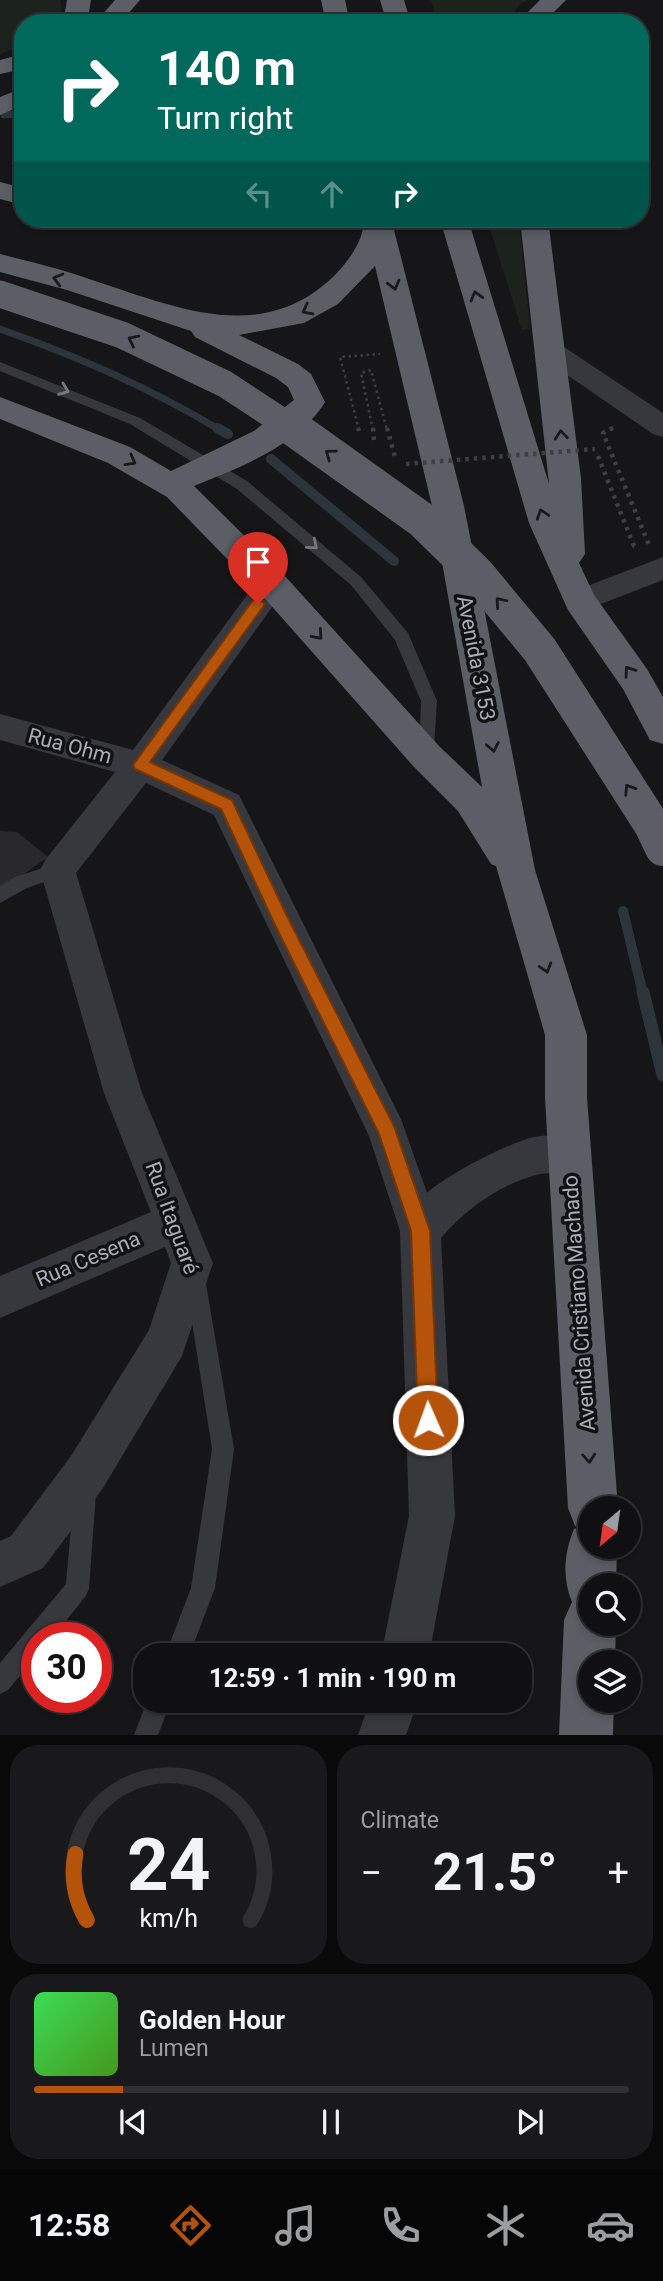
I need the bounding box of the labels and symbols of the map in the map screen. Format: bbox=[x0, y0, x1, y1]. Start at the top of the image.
one-way arrow bbox=[52, 273, 64, 287]
one-way arrow bbox=[386, 279, 401, 291]
one-way arrow bbox=[469, 291, 484, 303]
one-way arrow bbox=[301, 302, 314, 315]
one-way arrow bbox=[128, 334, 140, 348]
one-way arrow bbox=[57, 382, 69, 396]
one-way arrow bbox=[553, 430, 568, 441]
one-way arrow bbox=[325, 450, 337, 462]
one-way arrow bbox=[124, 453, 136, 466]
one-way arrow bbox=[536, 508, 550, 521]
pin bbox=[228, 532, 288, 604]
one-way arrow bbox=[305, 537, 318, 549]
street label: Avenida 3153 bbox=[452, 593, 500, 723]
one-way arrow bbox=[496, 598, 509, 610]
one-way arrow bbox=[310, 626, 322, 639]
one-way arrow bbox=[625, 666, 637, 679]
street label: Rua Ohm bbox=[26, 723, 114, 769]
one-way arrow bbox=[484, 741, 499, 753]
one-way arrow bbox=[625, 784, 638, 797]
one-way arrow bbox=[537, 961, 552, 973]
street label: Rua Itaguaré bbox=[141, 1158, 203, 1278]
street label: Avenida Cristiano Machado bbox=[558, 1174, 600, 1432]
street label: Rua Cesena bbox=[32, 1226, 144, 1292]
position arrow bbox=[391, 1383, 465, 1457]
one-way arrow bbox=[582, 1453, 597, 1464]
north arrow bbox=[578, 1496, 640, 1559]
speed limit sign: 30 bbox=[21, 1622, 112, 1713]

